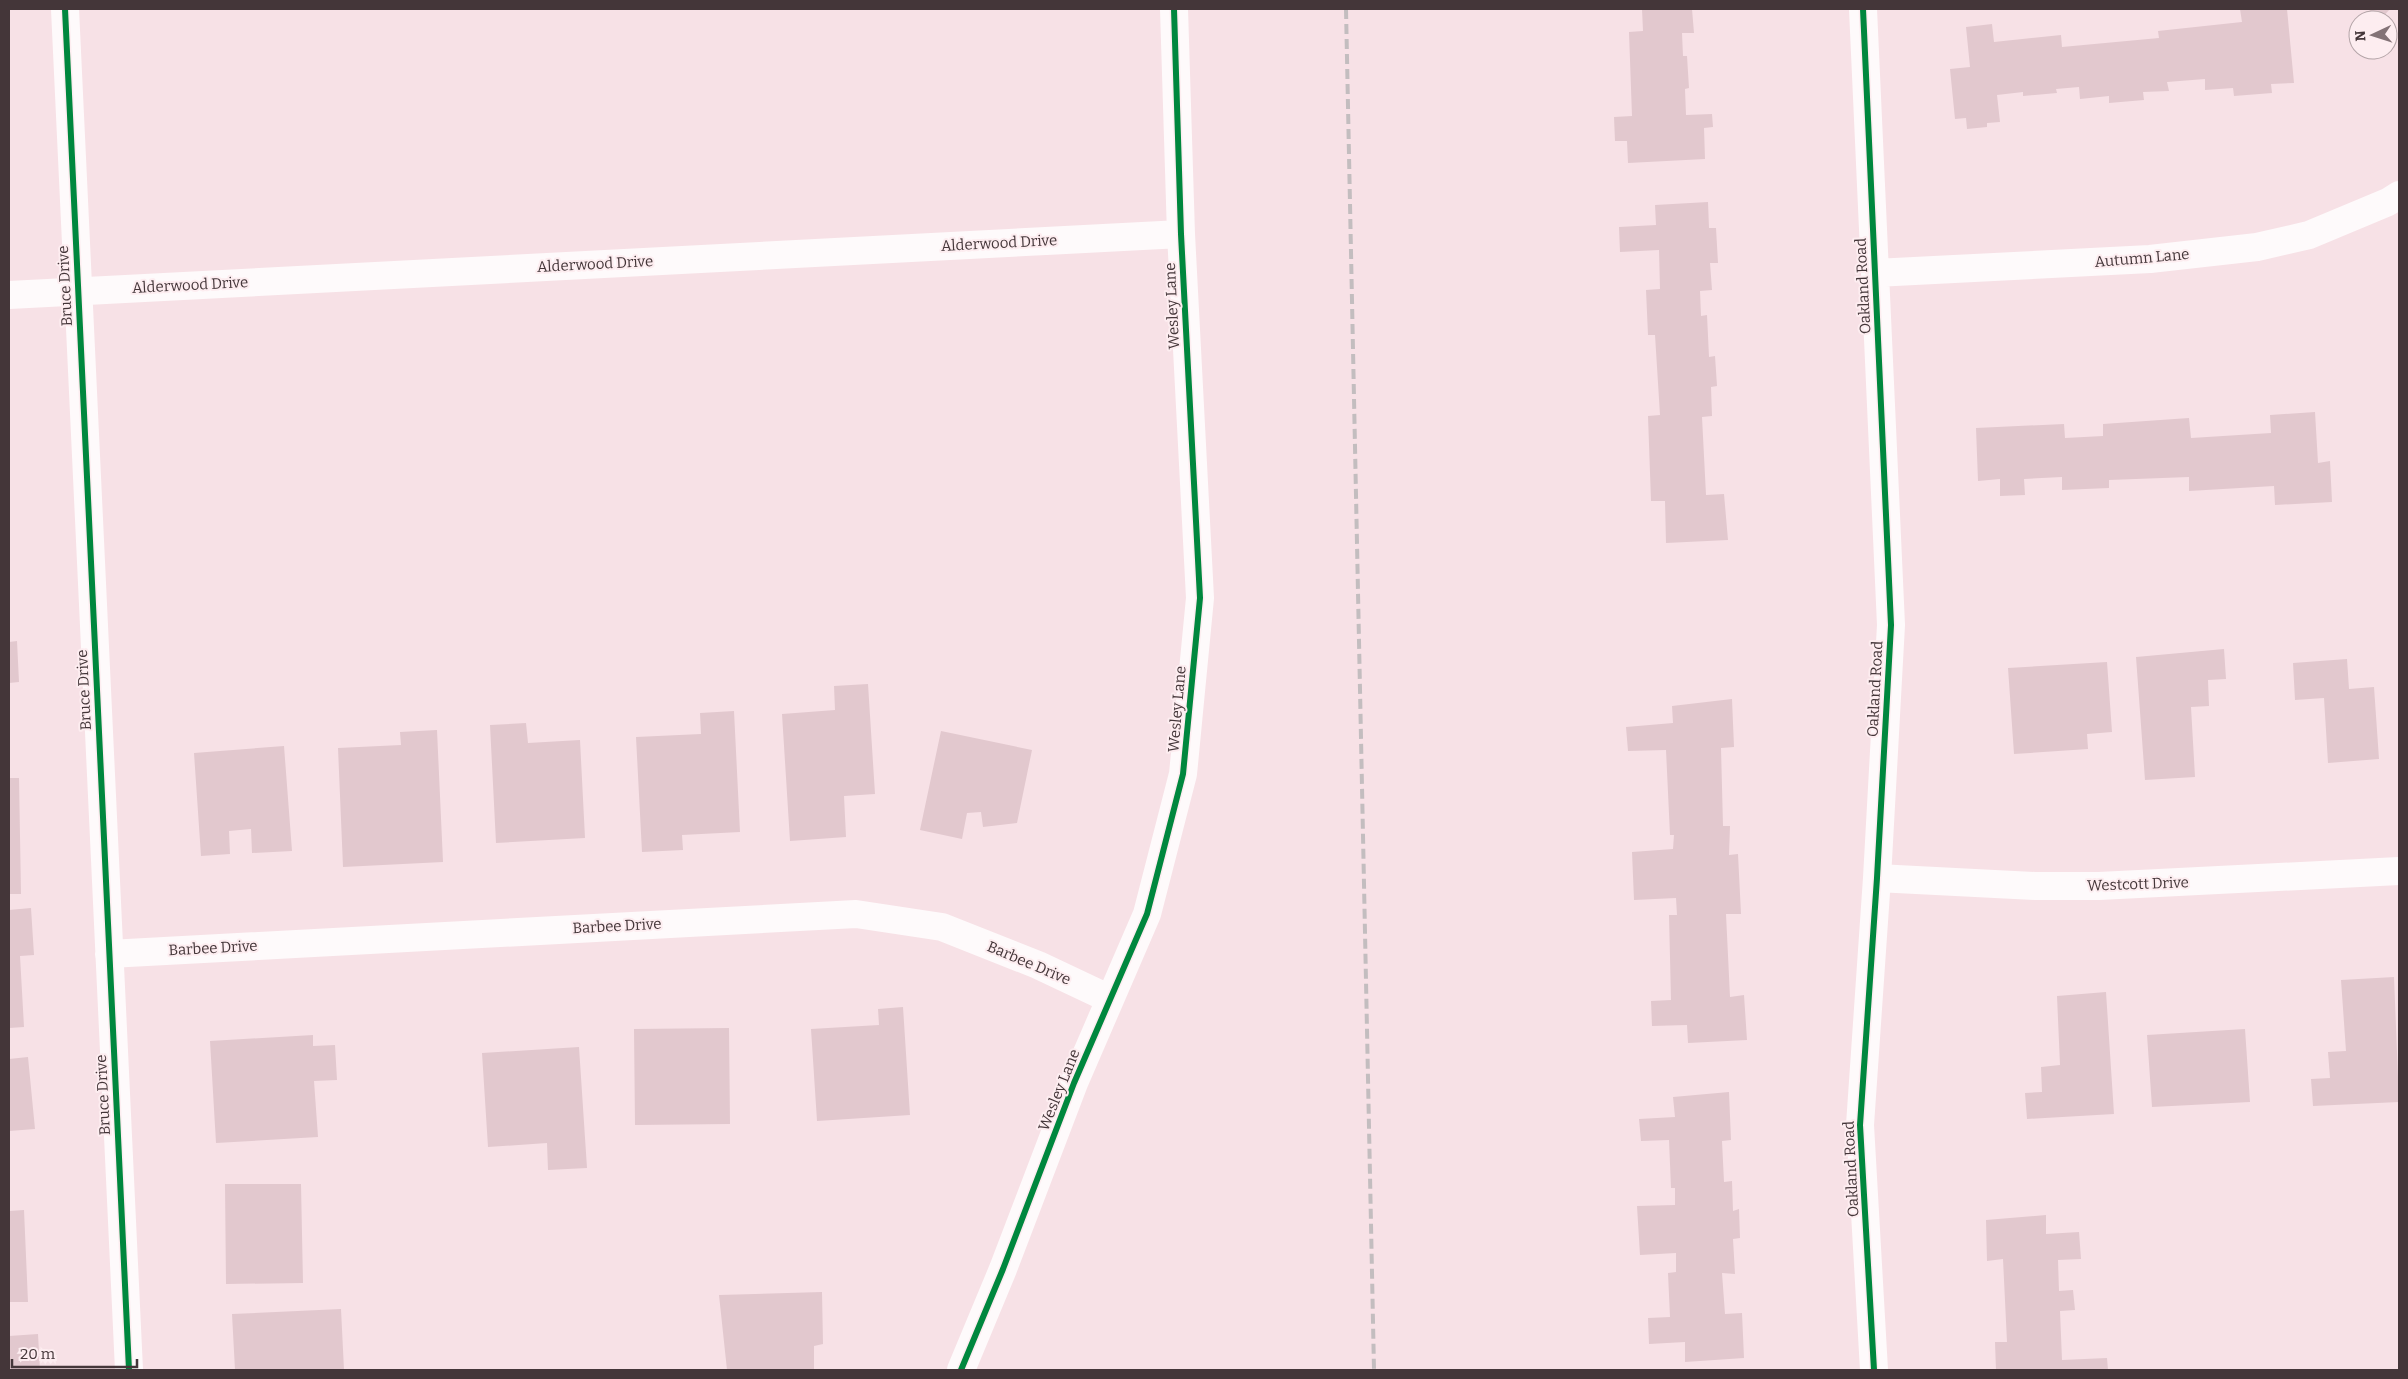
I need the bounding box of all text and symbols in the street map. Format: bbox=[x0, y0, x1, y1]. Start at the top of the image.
north arrow bbox=[2348, 10, 2398, 60]
text: N bbox=[2352, 30, 2369, 42]
street label: Alderwood Drive bbox=[940, 231, 1058, 255]
street label: Oakland Road bbox=[1851, 237, 1875, 335]
street label: Bruce Drive bbox=[54, 245, 76, 327]
street label: Autumn Lane bbox=[2094, 245, 2190, 271]
street label: Alderwood Drive bbox=[536, 252, 654, 276]
street label: Wesley Lane bbox=[1161, 262, 1183, 350]
street label: Alderwood Drive bbox=[131, 273, 249, 297]
street label: Oakland Road bbox=[1863, 640, 1887, 738]
street label: Bruce Drive bbox=[73, 649, 95, 731]
street label: Wesley Lane bbox=[1164, 665, 1190, 753]
street label: Westcott Drive bbox=[2087, 873, 2189, 895]
street label: Barbee Drive bbox=[572, 915, 662, 937]
street label: Barbee Drive bbox=[168, 937, 258, 959]
street label: Barbee Drive bbox=[985, 937, 1073, 989]
street label: Wesley Lane bbox=[1034, 1046, 1084, 1134]
street label: Bruce Drive bbox=[92, 1054, 114, 1136]
street label: Oakland Road bbox=[1839, 1120, 1863, 1218]
scale bar bbox=[12, 1336, 138, 1368]
text: 20 m bbox=[20, 1345, 56, 1363]

